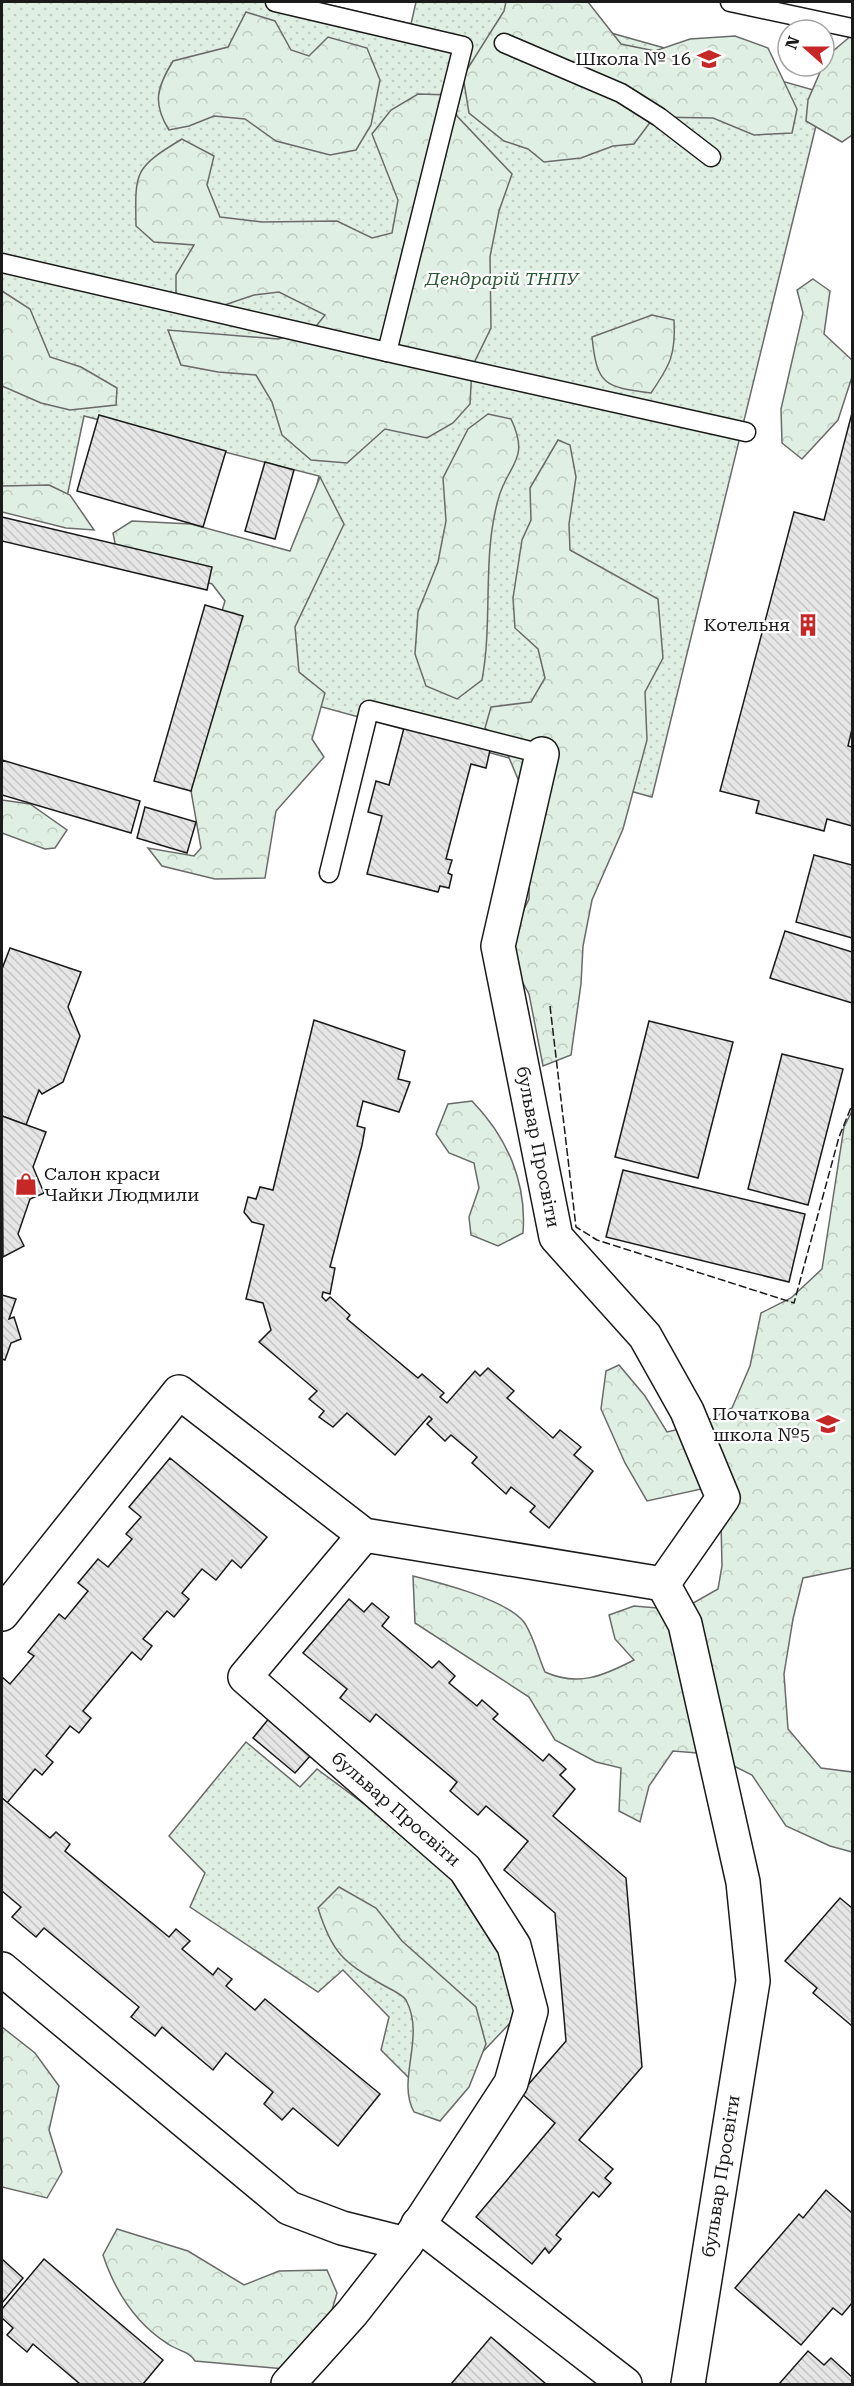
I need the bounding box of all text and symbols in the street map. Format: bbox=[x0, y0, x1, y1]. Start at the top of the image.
north arrow bbox=[776, 18, 836, 78]
text: N bbox=[781, 34, 804, 52]
school or university icon: Школа № 16 bbox=[696, 46, 722, 72]
place label: Школа № 16 bbox=[575, 48, 691, 69]
park label: Дендрарій ТНПУ bbox=[424, 268, 580, 289]
building icon: Котельня bbox=[795, 612, 821, 638]
place label: Котельня bbox=[704, 614, 790, 635]
street label: бульвар Просвіти bbox=[513, 1064, 564, 1229]
place label: Салон краси Чайки Людмили bbox=[44, 1163, 199, 1205]
shop icon: Салон краси Чайки Людмили bbox=[13, 1171, 39, 1197]
place label: Початкова школа №5 bbox=[712, 1403, 810, 1445]
school or university icon: Початкова школа №5 bbox=[815, 1411, 841, 1437]
street label: бульвар Просвіти bbox=[328, 1747, 465, 1870]
street label: бульвар Просвіти bbox=[697, 2093, 744, 2259]

